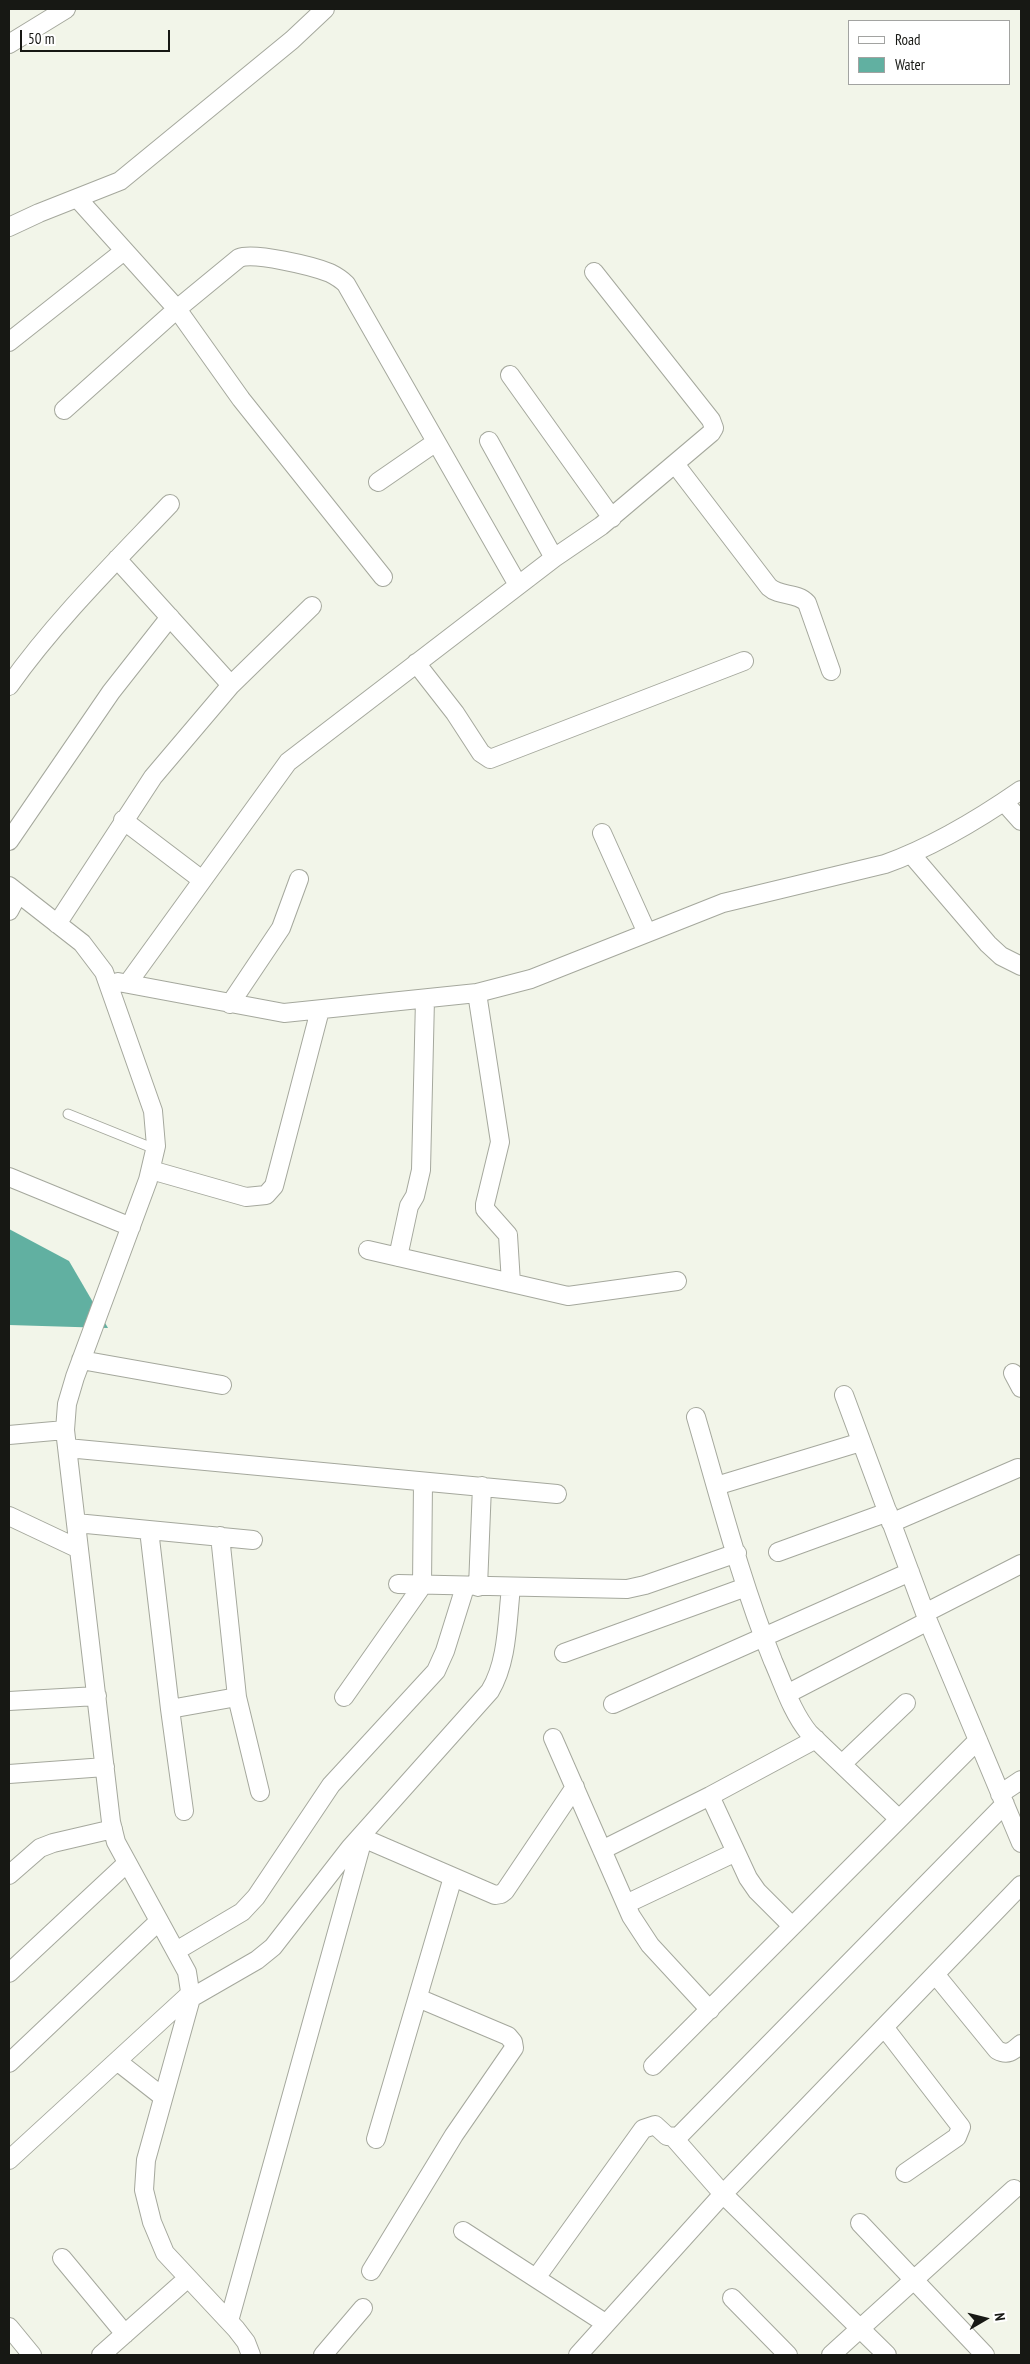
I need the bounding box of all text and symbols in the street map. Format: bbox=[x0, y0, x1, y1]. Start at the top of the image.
scale bar bbox=[22, 20, 172, 52]
legend bbox=[848, 20, 1010, 85]
text: 50 m bbox=[28, 29, 54, 48]
text: Road bbox=[895, 30, 921, 49]
text: Water bbox=[895, 55, 925, 74]
north arrow bbox=[960, 2294, 1010, 2344]
text: N bbox=[990, 2312, 1009, 2322]

